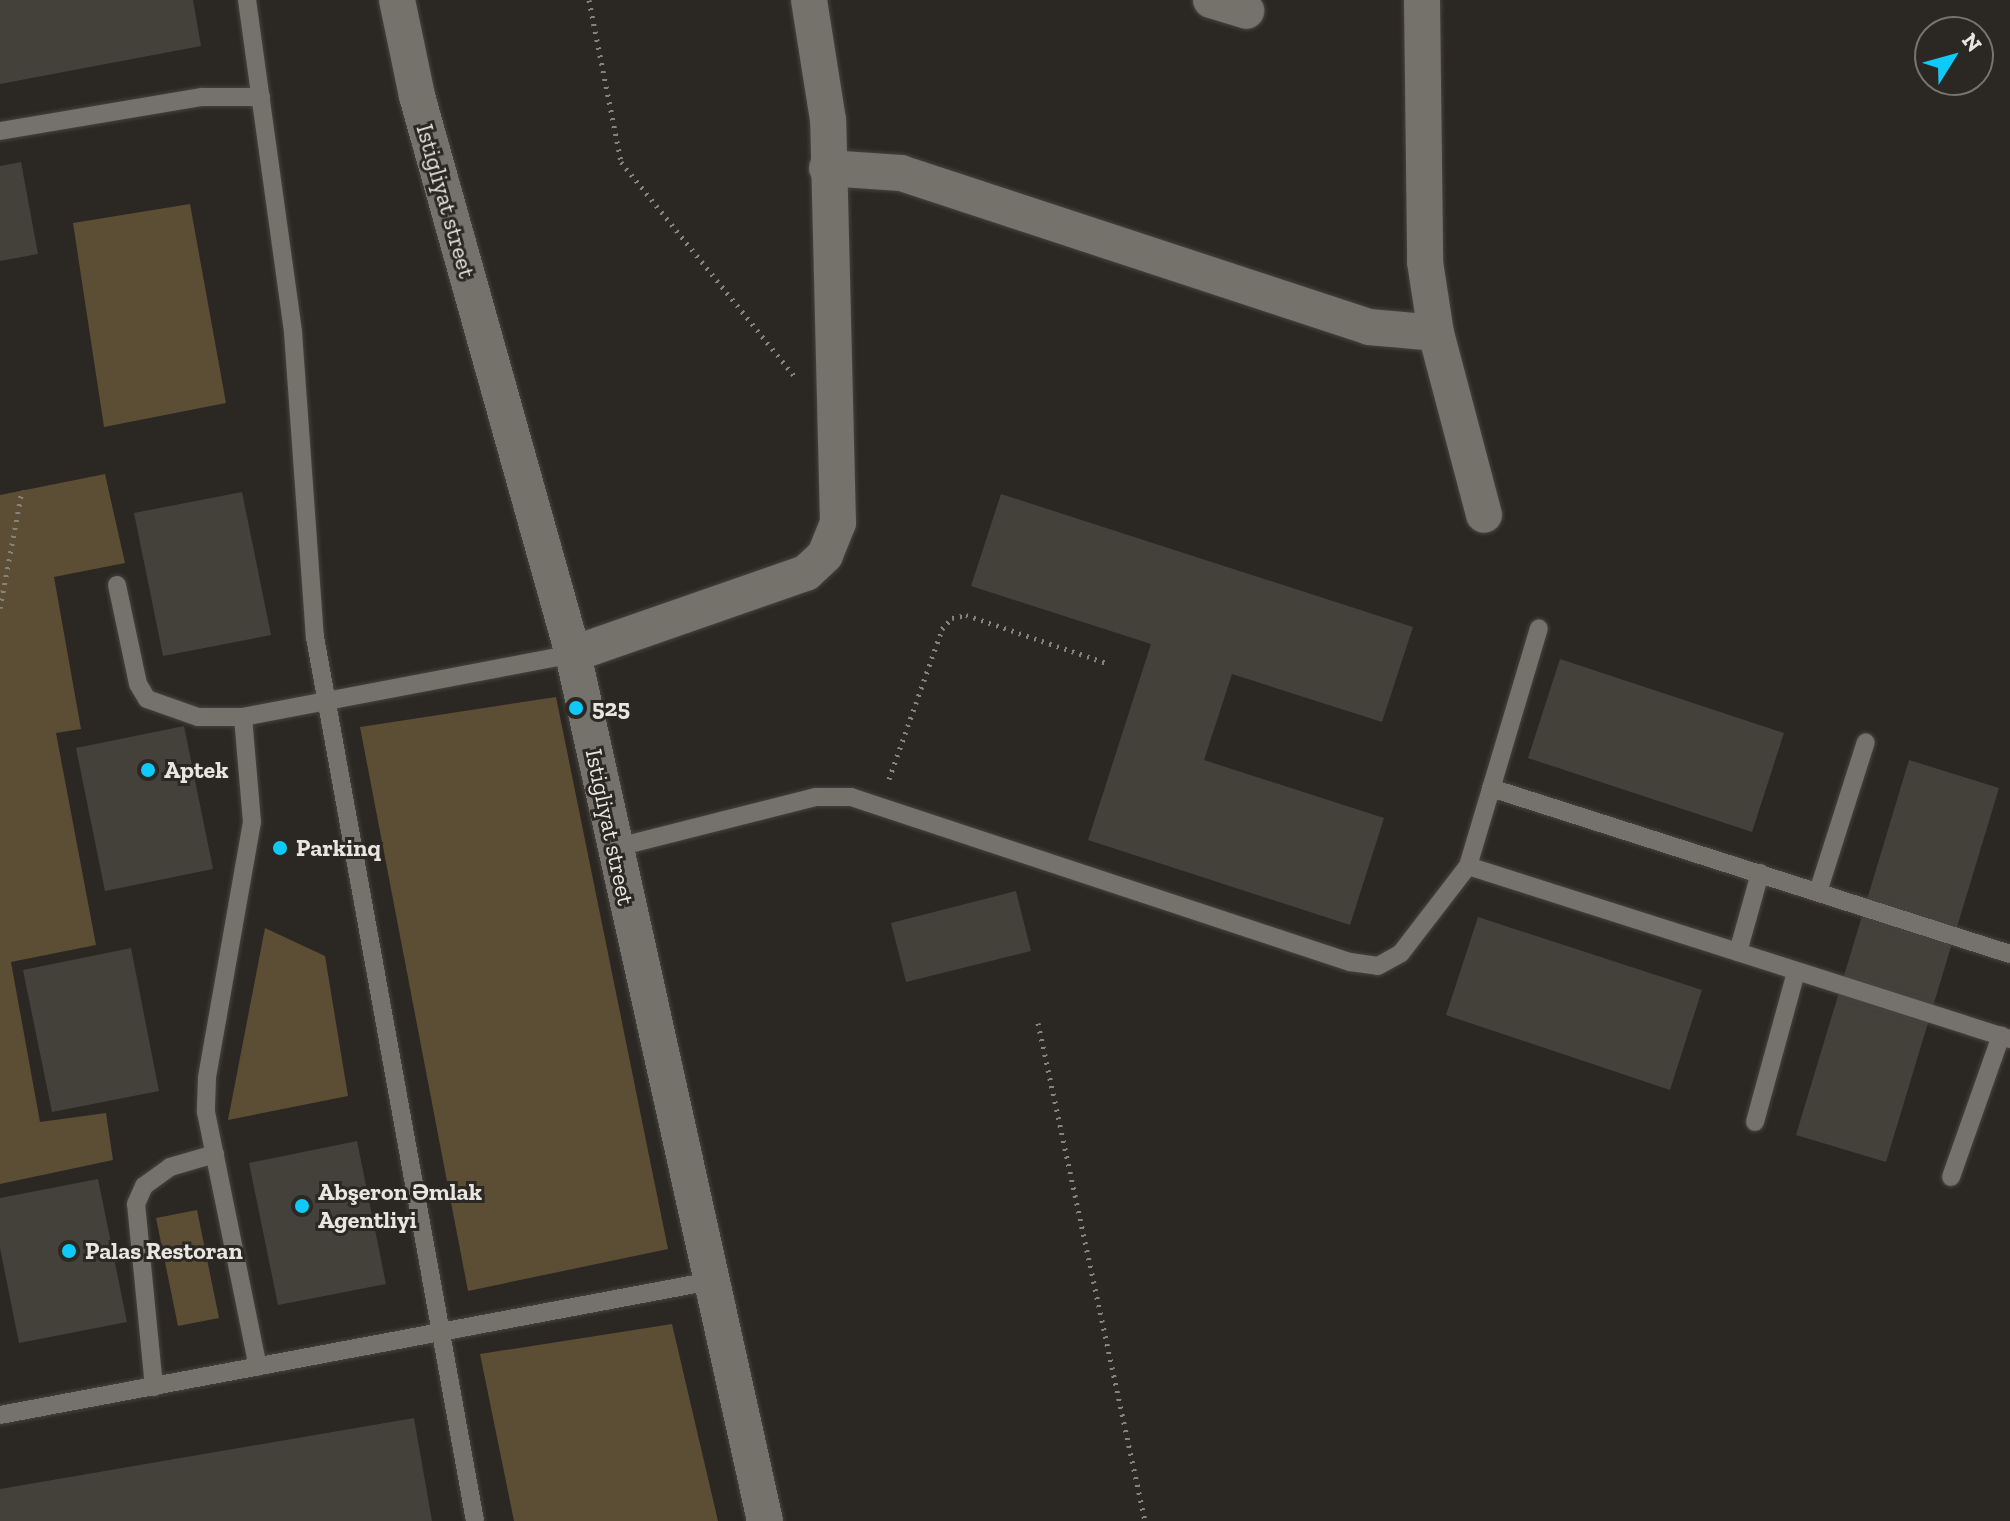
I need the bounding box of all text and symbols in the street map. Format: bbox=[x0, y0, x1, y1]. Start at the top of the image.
north arrow bbox=[1914, 16, 1994, 96]
text: N bbox=[1956, 28, 1988, 57]
street label: Istigliyat street bbox=[410, 121, 482, 281]
place label: 525 bbox=[592, 694, 630, 722]
marker: 525 bbox=[567, 699, 585, 717]
street label: Istigliyat street bbox=[579, 746, 641, 908]
place label: Aptek bbox=[164, 756, 228, 784]
marker: Aptek bbox=[139, 761, 157, 779]
place label: Parkinq bbox=[296, 834, 381, 862]
marker: Parkinq bbox=[271, 839, 289, 857]
place label: Abşeron Əmlak Agentliyi bbox=[318, 1178, 482, 1234]
marker: Abşeron Əmlak Agentliyi bbox=[293, 1197, 311, 1215]
place label: Palas Restoran bbox=[85, 1237, 243, 1265]
marker: Palas Restoran bbox=[60, 1242, 78, 1260]

